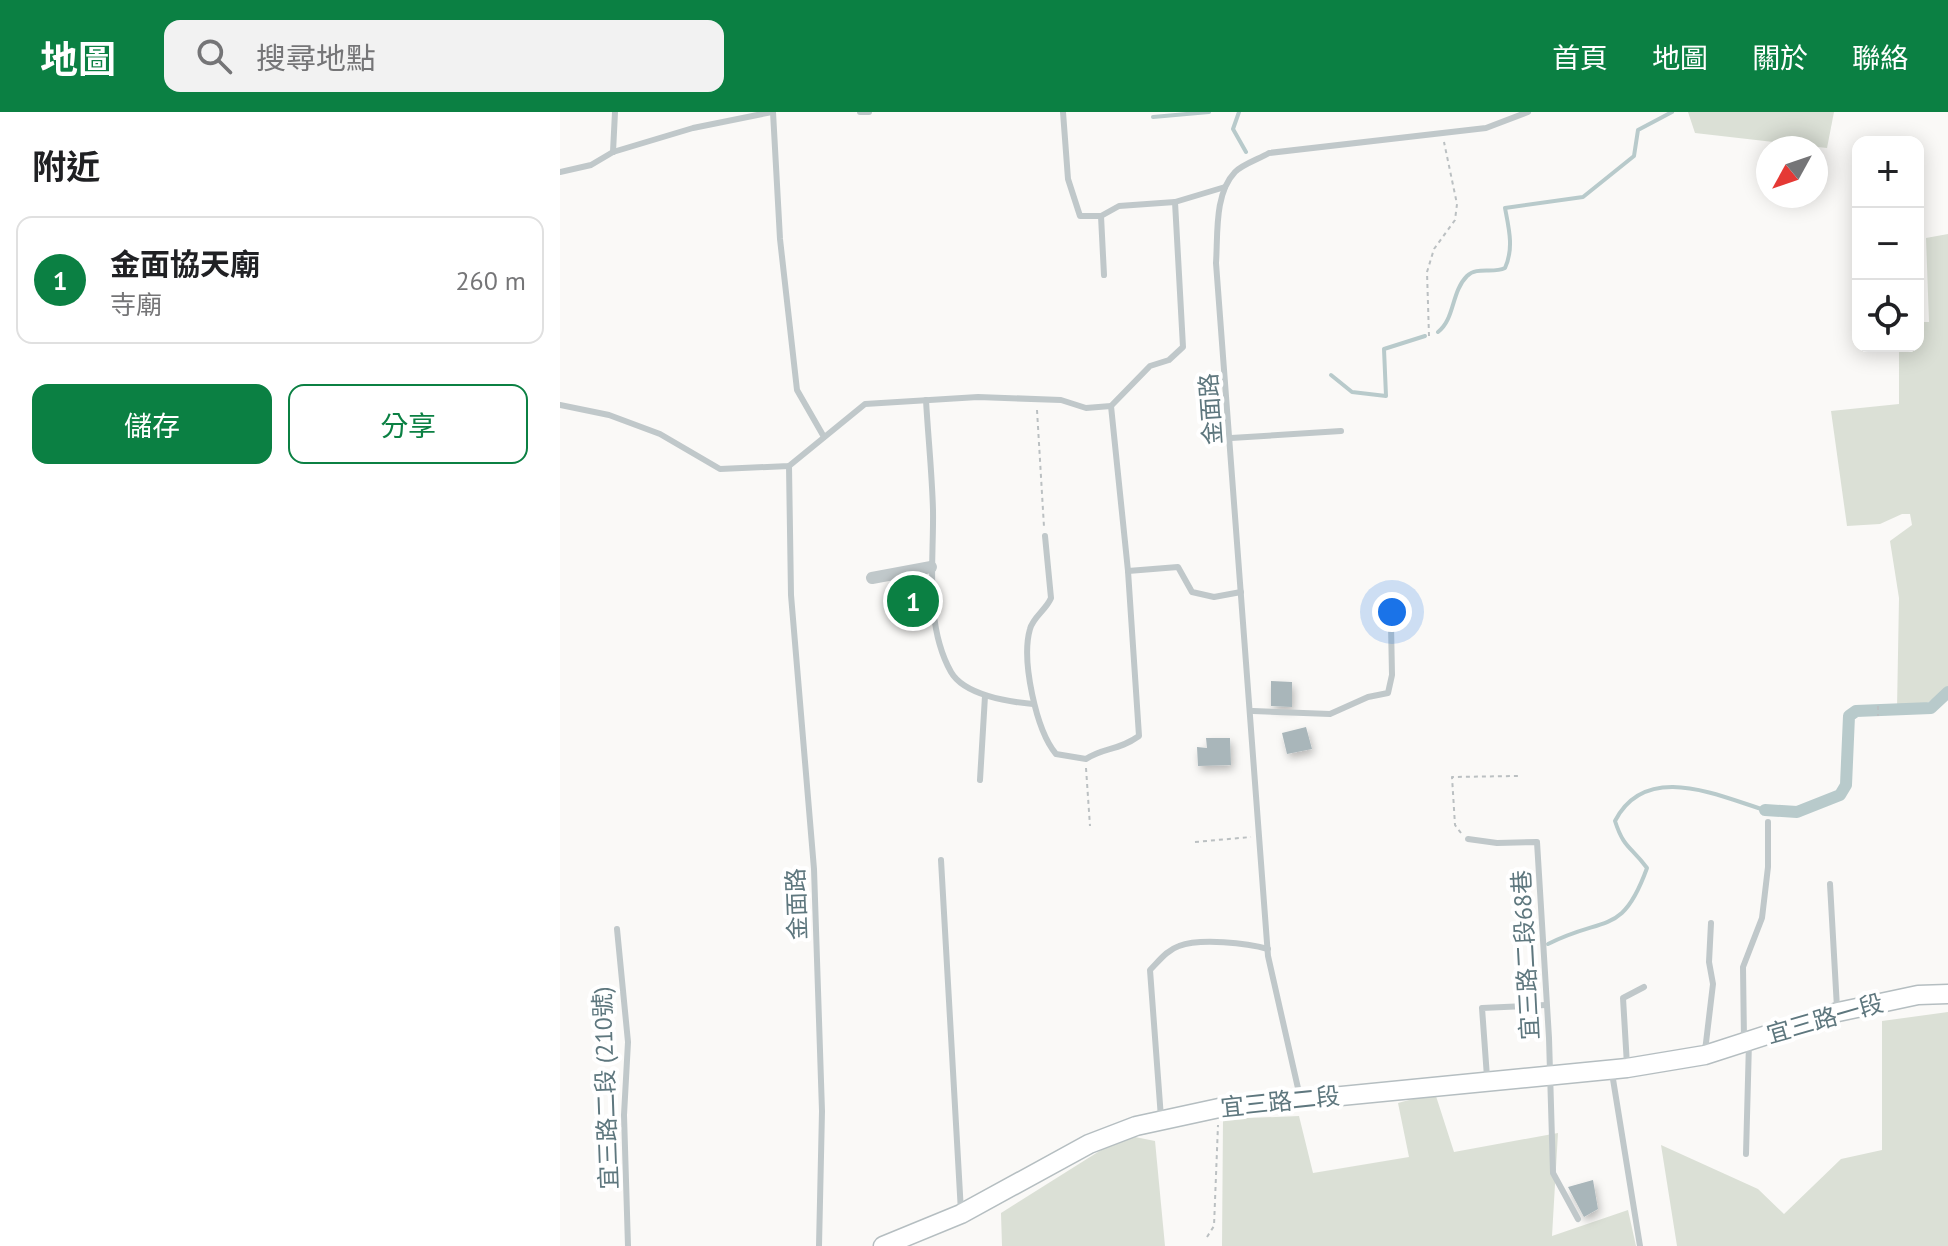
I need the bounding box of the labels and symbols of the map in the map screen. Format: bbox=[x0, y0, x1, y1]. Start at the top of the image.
north arrow bbox=[1756, 136, 1828, 208]
street label: 金面路 bbox=[1193, 372, 1228, 446]
pin: 1 bbox=[887, 571, 939, 631]
your location bbox=[1372, 592, 1412, 632]
street label: 金面路 bbox=[780, 867, 813, 941]
street label: 宜三路二段68巷 bbox=[1506, 869, 1545, 1041]
street label: 宜三路二段 (210號) bbox=[586, 986, 625, 1190]
street label: 宜三路一段 bbox=[1763, 987, 1887, 1050]
street label: 宜三路二段 bbox=[1219, 1080, 1341, 1123]

